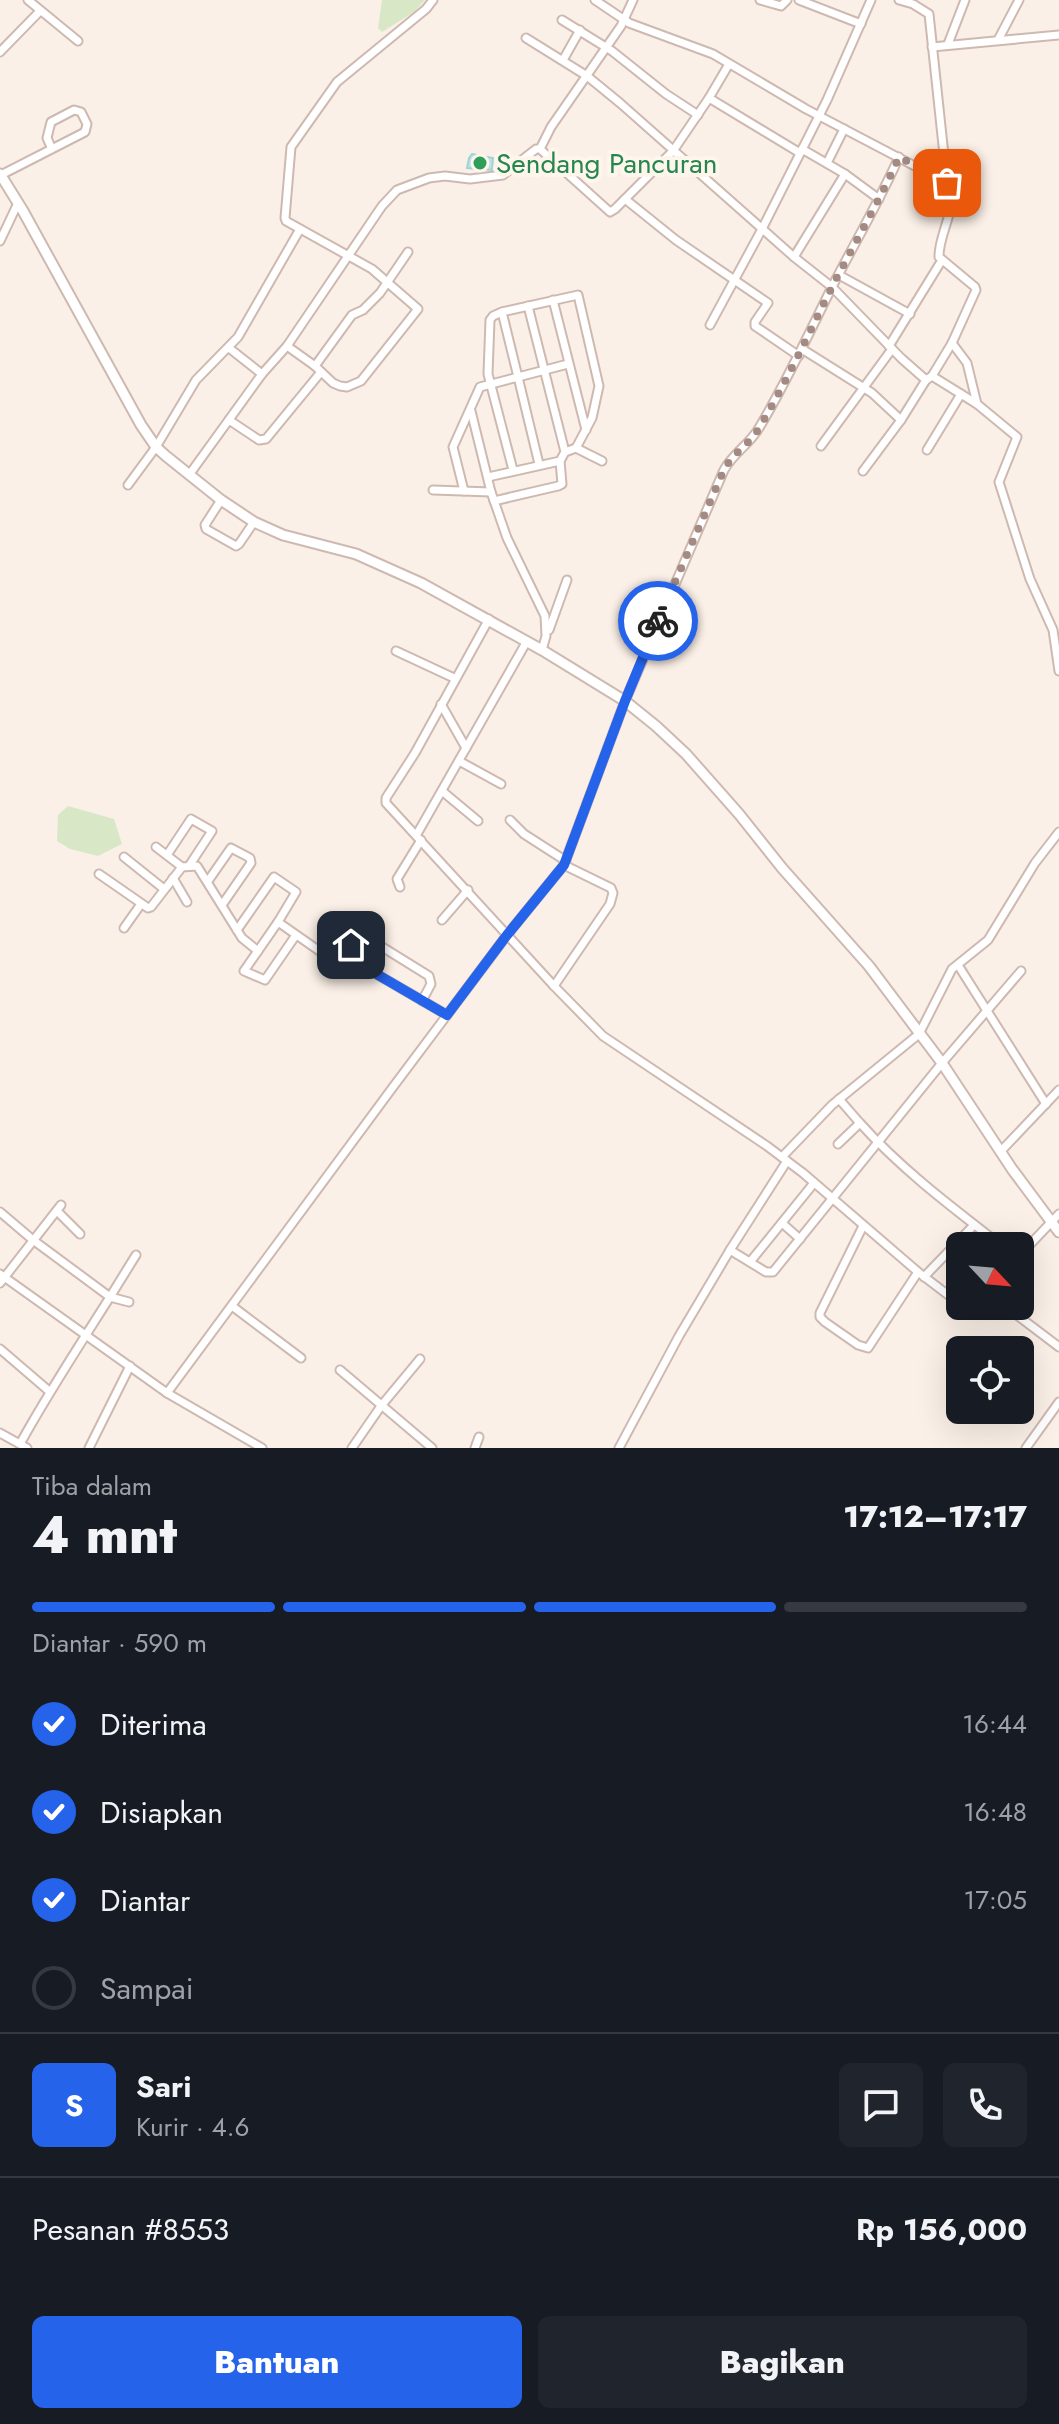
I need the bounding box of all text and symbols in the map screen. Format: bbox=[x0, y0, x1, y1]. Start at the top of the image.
place label: Sendang Pancuran bbox=[496, 143, 717, 184]
pin bbox=[913, 149, 981, 217]
marker: Sendang Pancuran bbox=[471, 154, 489, 172]
icon: bag bbox=[925, 161, 969, 205]
courier bbox=[618, 581, 698, 661]
icon: bike bbox=[636, 599, 680, 643]
pin bbox=[317, 911, 385, 979]
icon: home bbox=[329, 923, 373, 967]
north arrow bbox=[946, 1232, 1034, 1320]
map controls bbox=[946, 1232, 1034, 1424]
button: locate bbox=[946, 1336, 1034, 1424]
text: Tiba dalam bbox=[32, 1467, 152, 1505]
text: 17:12–17:17 bbox=[843, 1495, 1027, 1538]
text: 4 mnt bbox=[32, 1497, 177, 1573]
text: Diantar · 590 m bbox=[32, 1624, 207, 1662]
icon: check bbox=[32, 1702, 76, 1746]
text: Diterima bbox=[100, 1703, 207, 1746]
text: 16:44 bbox=[962, 1705, 1027, 1743]
icon: check bbox=[32, 1790, 76, 1834]
text: Disiapkan bbox=[100, 1791, 223, 1834]
text: 16:48 bbox=[963, 1793, 1027, 1831]
icon: check bbox=[32, 1878, 76, 1922]
text: Diantar bbox=[100, 1879, 190, 1922]
text: 17:05 bbox=[964, 1881, 1027, 1919]
text: Sampai bbox=[100, 1967, 194, 2010]
button: chat bbox=[839, 2063, 923, 2147]
button: phone bbox=[943, 2063, 1027, 2147]
text: Sari bbox=[136, 2065, 192, 2108]
text: S bbox=[65, 2084, 83, 2127]
text: Kurir · 4.6 bbox=[136, 2108, 250, 2146]
text: Pesanan #8553 bbox=[32, 2208, 229, 2251]
text: Rp 156,000 bbox=[856, 2208, 1027, 2251]
button: Bantuan bbox=[32, 2316, 522, 2408]
button: Bagikan bbox=[538, 2316, 1027, 2408]

